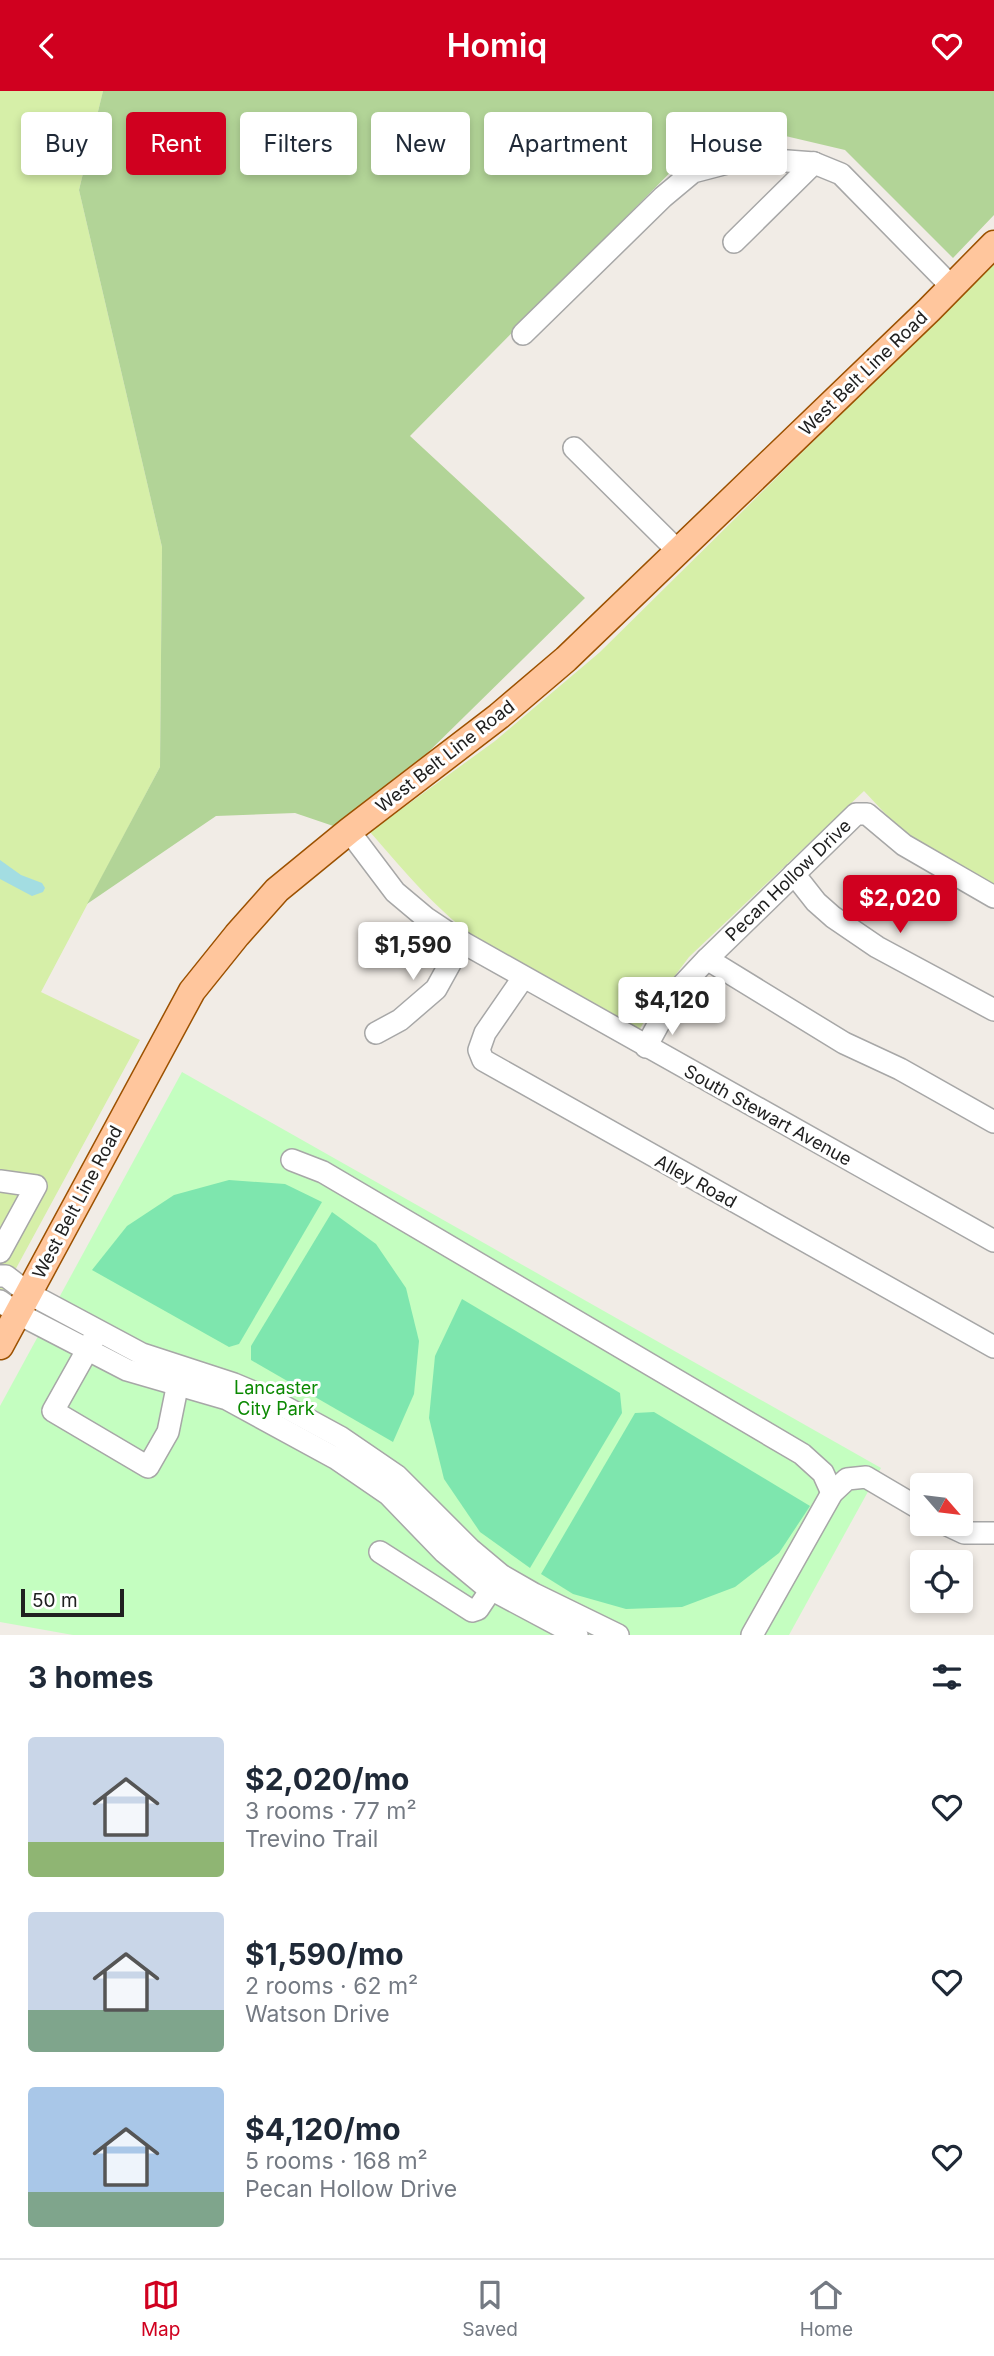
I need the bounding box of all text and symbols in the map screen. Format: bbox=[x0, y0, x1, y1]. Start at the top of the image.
text: Homiq bbox=[447, 26, 547, 65]
icon: back bbox=[28, 27, 66, 65]
icon: heart bbox=[928, 27, 966, 65]
chip: Buy bbox=[21, 112, 112, 175]
chip: Rent bbox=[126, 112, 226, 175]
chip: Filters bbox=[240, 112, 357, 175]
chip: New bbox=[371, 112, 470, 175]
chip: Apartment bbox=[484, 112, 652, 175]
chip: House bbox=[666, 112, 787, 175]
street label: West Belt Line Road bbox=[795, 306, 931, 440]
street label: West Belt Line Road bbox=[372, 695, 518, 817]
street label: Pecan Hollow Drive bbox=[721, 815, 855, 945]
pin: $2,020 bbox=[843, 875, 957, 935]
text: $2,020 bbox=[859, 884, 941, 912]
pin: $1,590 bbox=[356, 923, 470, 982]
text: $1,590 bbox=[374, 931, 452, 959]
pin: $4,120 bbox=[615, 977, 729, 1037]
text: $4,120 bbox=[634, 986, 710, 1014]
street label: South Stewart Avenue bbox=[681, 1060, 855, 1170]
street label: West Belt Line Road bbox=[28, 1122, 126, 1282]
street label: Alley Road bbox=[652, 1150, 740, 1212]
park label: Lancaster City Park bbox=[234, 1377, 318, 1419]
north arrow bbox=[910, 1473, 973, 1537]
map controls bbox=[910, 1473, 973, 1613]
button: locate bbox=[910, 1550, 973, 1613]
scale bar bbox=[21, 1586, 124, 1618]
text: 50 m bbox=[32, 1589, 78, 1612]
icon: filters bbox=[928, 1658, 966, 1696]
text: 3 homes bbox=[28, 1659, 154, 1695]
text: $2,020/mo bbox=[245, 1761, 409, 1797]
icon: home bbox=[84, 1765, 168, 1849]
icon: heart bbox=[928, 1788, 966, 1826]
text: 3 rooms · 77 m² bbox=[245, 1797, 417, 1825]
text: Trevino Trail bbox=[245, 1825, 378, 1853]
text: $1,590/mo bbox=[245, 1936, 404, 1972]
icon: home bbox=[84, 1940, 168, 2024]
icon: heart bbox=[928, 1963, 966, 2001]
text: 2 rooms · 62 m² bbox=[245, 1972, 418, 2000]
text: Watson Drive bbox=[245, 2000, 390, 2028]
text: $4,120/mo bbox=[245, 2111, 401, 2147]
icon: home bbox=[84, 2115, 168, 2199]
icon: heart bbox=[928, 2138, 966, 2176]
text: 5 rooms · 168 m² bbox=[245, 2147, 428, 2175]
text: Pecan Hollow Drive bbox=[245, 2175, 457, 2203]
tab: Map bbox=[141, 2276, 180, 2341]
tab: Saved bbox=[462, 2276, 518, 2341]
tab: Home bbox=[800, 2276, 853, 2341]

